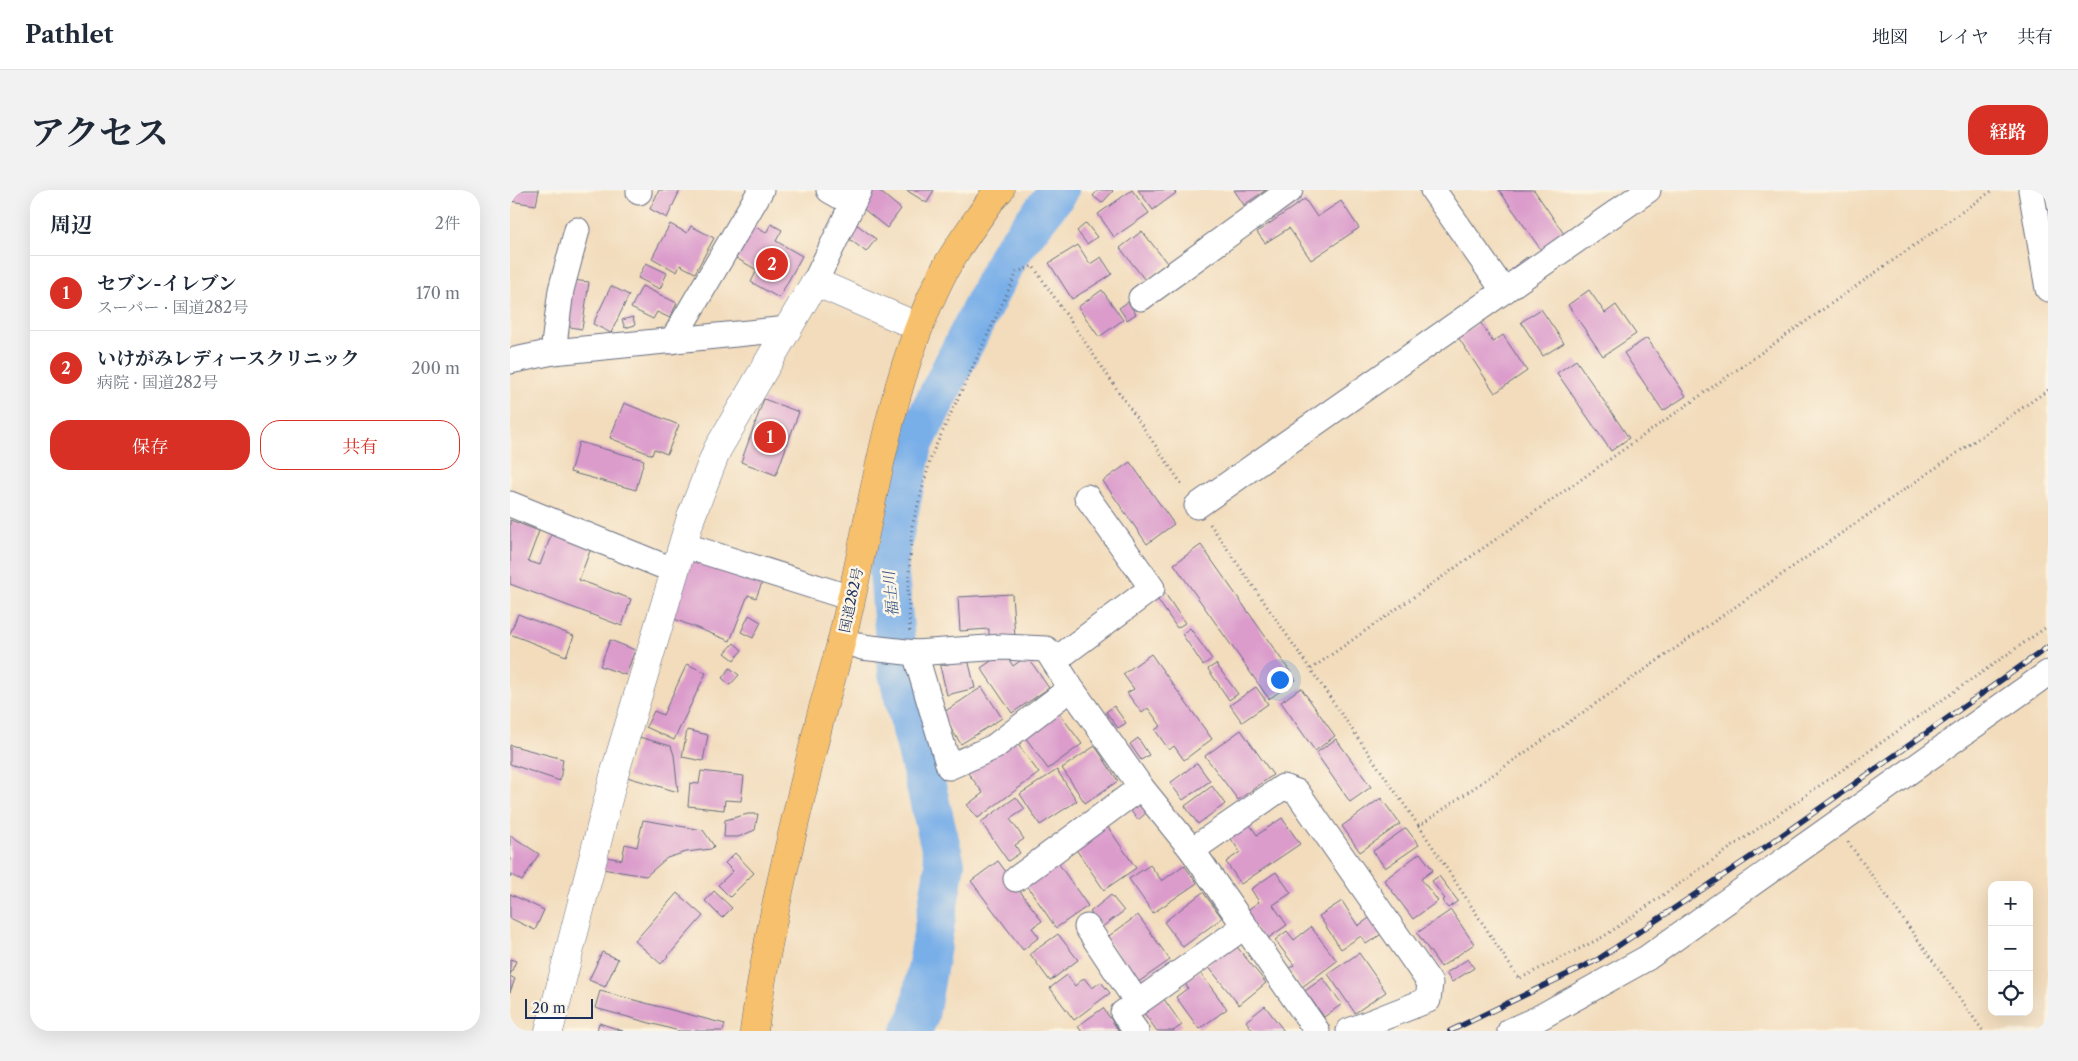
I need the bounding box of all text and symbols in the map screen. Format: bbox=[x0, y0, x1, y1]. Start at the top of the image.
text: Pathlet bbox=[25, 20, 113, 49]
text: 地図 bbox=[1872, 26, 1908, 48]
text: レイヤ bbox=[1936, 26, 1989, 48]
text: 共有 bbox=[2017, 26, 2053, 48]
button: 経路 bbox=[1968, 105, 2048, 155]
text: アクセス bbox=[30, 111, 169, 154]
text: 周辺 bbox=[50, 212, 92, 237]
text: 2件 bbox=[435, 213, 460, 233]
pin: 2 bbox=[756, 245, 788, 283]
text: セブン-イレブン bbox=[97, 272, 237, 295]
text: 1 bbox=[62, 283, 70, 303]
text: 170 m bbox=[416, 283, 460, 303]
text: スーパー · 国道282号 bbox=[97, 297, 248, 317]
text: いけがみレディースクリニック bbox=[97, 347, 359, 370]
text: 2 bbox=[61, 358, 71, 378]
text: 200 m bbox=[411, 358, 460, 378]
text: 病院 · 国道282号 bbox=[97, 372, 218, 392]
pin: 1 bbox=[754, 418, 786, 456]
button: 保存 bbox=[50, 420, 250, 470]
button: 共有 bbox=[260, 420, 460, 470]
street label: 国道282号 bbox=[835, 566, 867, 634]
water label: 福士川 bbox=[879, 569, 902, 617]
your location bbox=[1267, 667, 1293, 693]
map controls bbox=[1988, 881, 2033, 1016]
button: + bbox=[1988, 881, 2033, 926]
button: − bbox=[1988, 926, 2033, 971]
button: locate bbox=[1988, 971, 2033, 1016]
scale bar bbox=[525, 996, 592, 1019]
text: 20 m bbox=[532, 999, 566, 1017]

